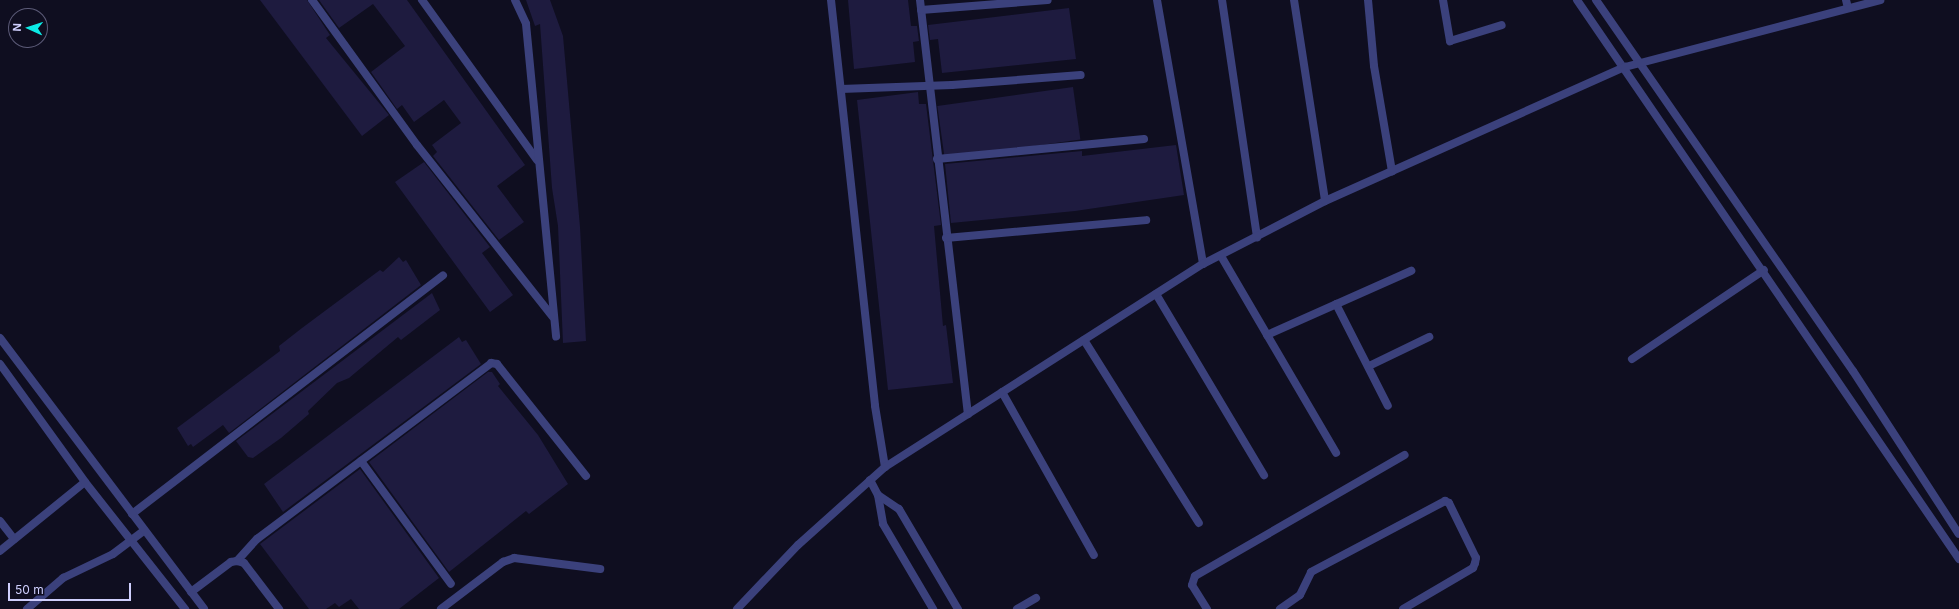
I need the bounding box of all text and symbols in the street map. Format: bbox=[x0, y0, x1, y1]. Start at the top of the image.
north arrow bbox=[8, 8, 48, 48]
text: N bbox=[10, 23, 24, 32]
scale bar bbox=[10, 575, 133, 601]
text: 50 m bbox=[15, 582, 44, 597]

